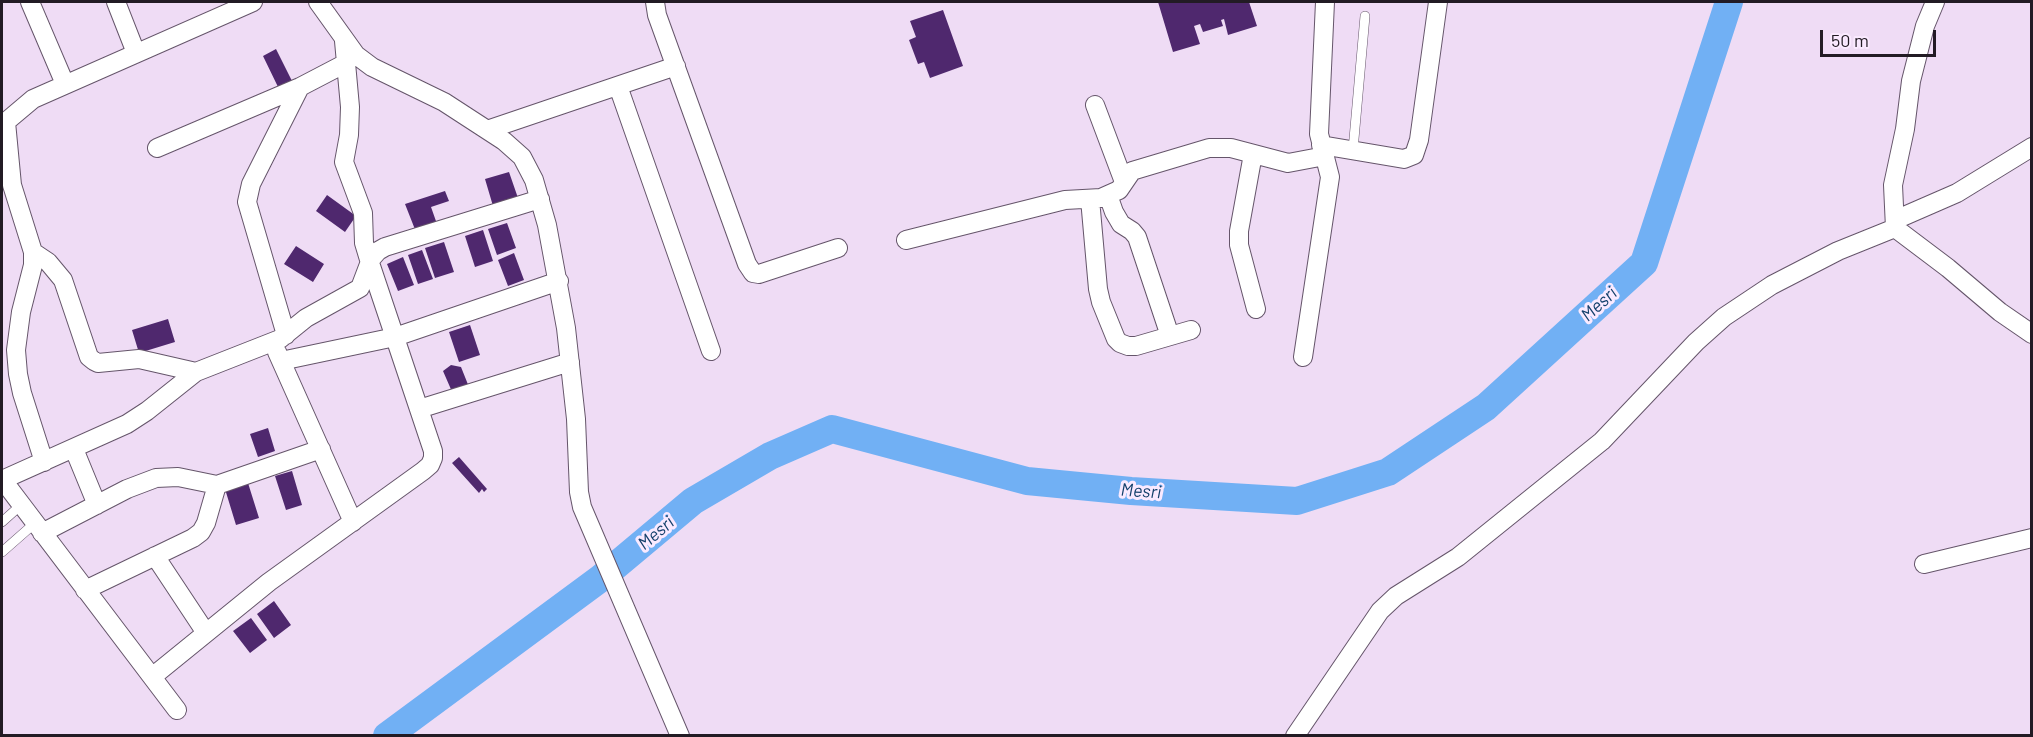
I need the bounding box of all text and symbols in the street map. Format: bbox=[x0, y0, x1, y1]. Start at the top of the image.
scale bar bbox=[1823, 18, 1938, 56]
text: 50 m bbox=[1831, 29, 1869, 51]
water label: Mesri bbox=[1577, 282, 1621, 326]
water label: Mesri bbox=[1120, 479, 1162, 503]
water label: Mesri bbox=[633, 512, 679, 554]

